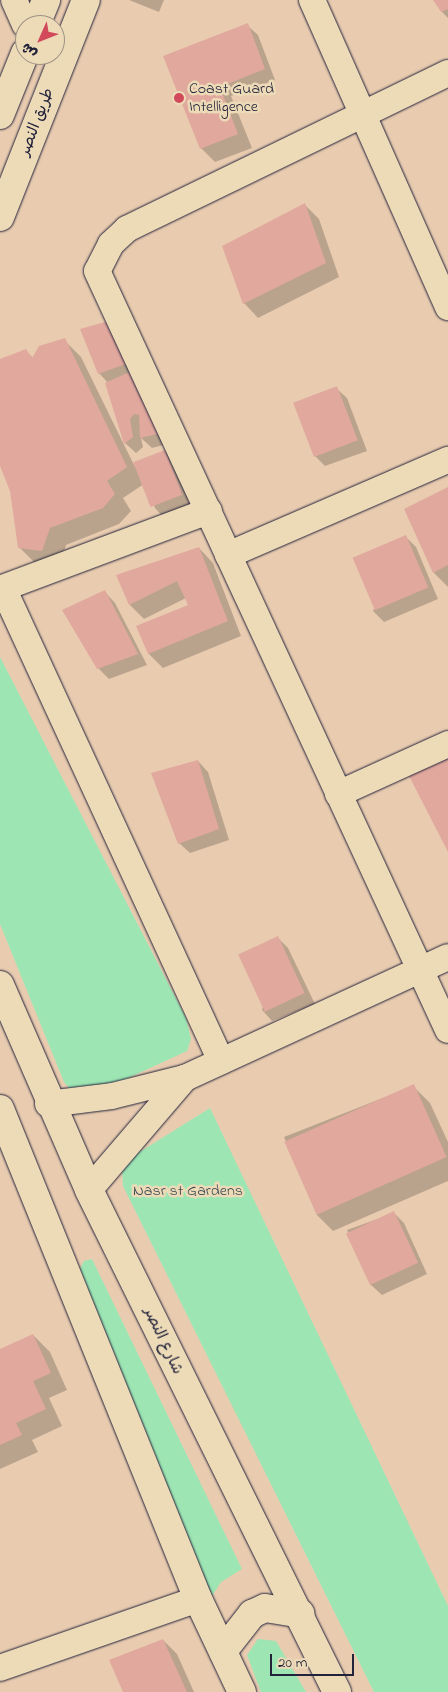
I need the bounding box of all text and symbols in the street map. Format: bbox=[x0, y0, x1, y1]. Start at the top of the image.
north arrow bbox=[15, 15, 65, 65]
text: ش bbox=[17, 37, 42, 63]
place label: Coast Guard Intelligence bbox=[189, 79, 274, 117]
street label: طريق النصر bbox=[15, 85, 59, 159]
marker: Coast Guard Intelligence bbox=[173, 92, 185, 104]
park label: Nasr st Gardens bbox=[133, 1181, 243, 1201]
street label: شارع النصر bbox=[139, 1304, 187, 1378]
scale bar bbox=[273, 1644, 357, 1676]
text: 20 m bbox=[278, 1652, 307, 1674]

